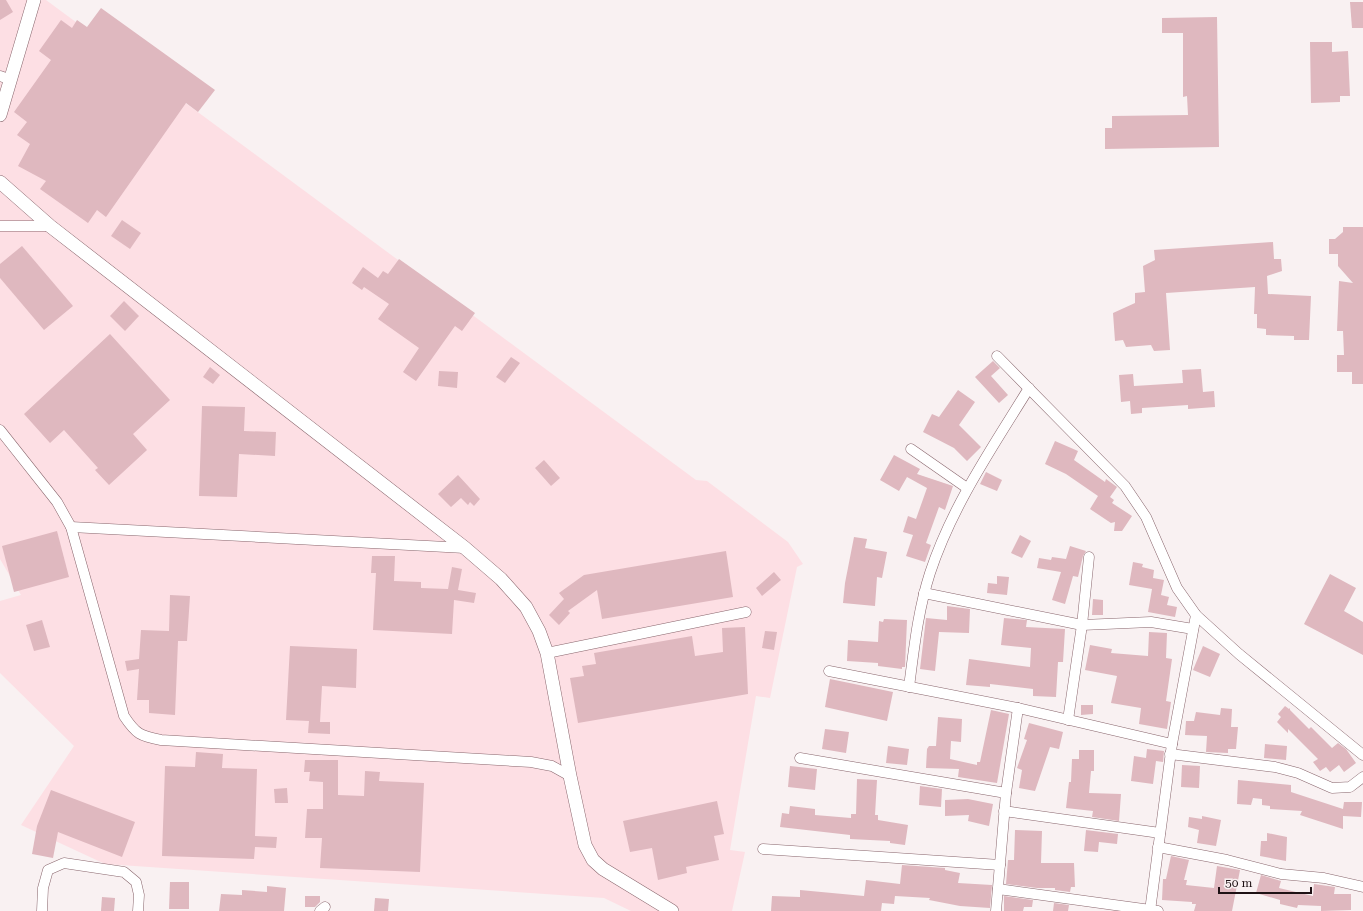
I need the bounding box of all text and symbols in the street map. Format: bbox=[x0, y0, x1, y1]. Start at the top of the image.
scale bar bbox=[1219, 869, 1311, 895]
text: 50 m bbox=[1225, 876, 1252, 890]

